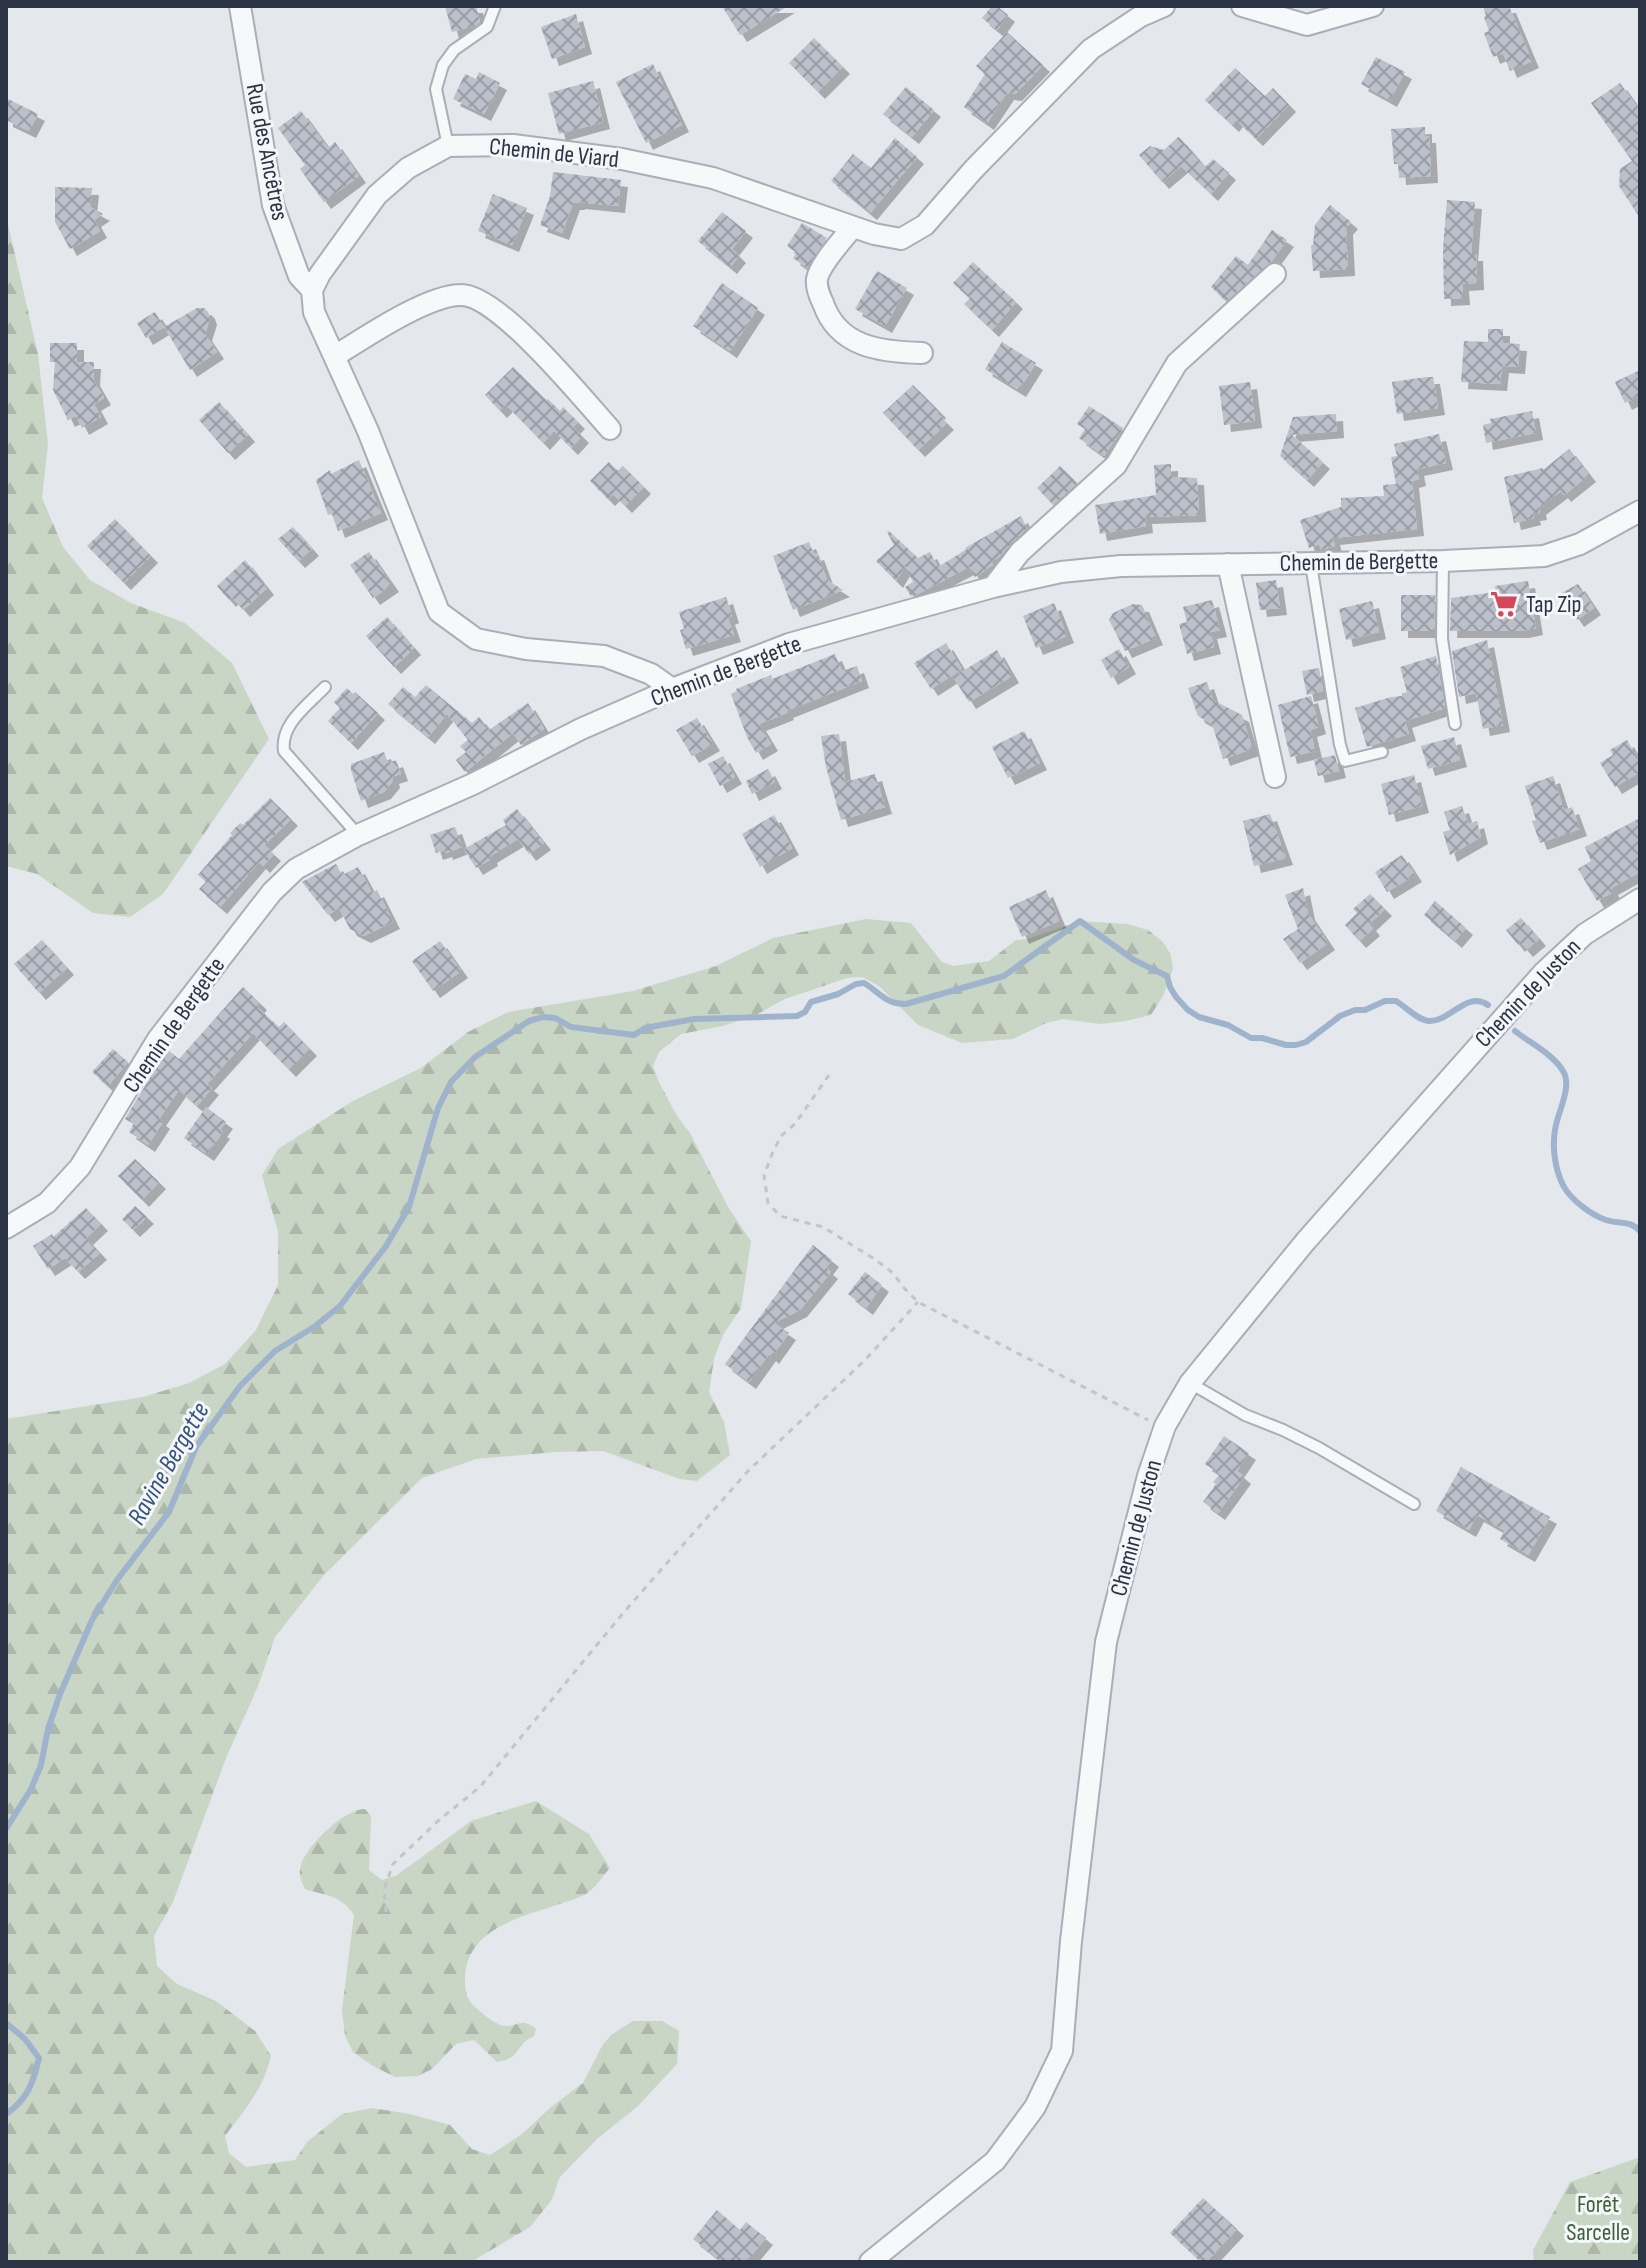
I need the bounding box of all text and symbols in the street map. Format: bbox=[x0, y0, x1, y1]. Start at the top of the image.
street label: Rue des Ancêtres bbox=[240, 81, 294, 223]
street label: Chemin de Viard bbox=[488, 132, 620, 174]
street label: Chemin de Bergette bbox=[1279, 546, 1439, 578]
supermarket icon: Tap Zip bbox=[1489, 589, 1519, 619]
place label: Tap Zip bbox=[1526, 590, 1582, 619]
street label: Chemin de Bergette bbox=[647, 629, 805, 713]
street label: Chemin de Juston bbox=[1469, 933, 1587, 1053]
street label: Chemin de Bergette bbox=[117, 952, 231, 1098]
water label: Ravine Bergette bbox=[122, 1397, 216, 1531]
street label: Chemin de Juston bbox=[1104, 1457, 1168, 1599]
park label: Forêt Sarcelle bbox=[1566, 2190, 1630, 2247]

